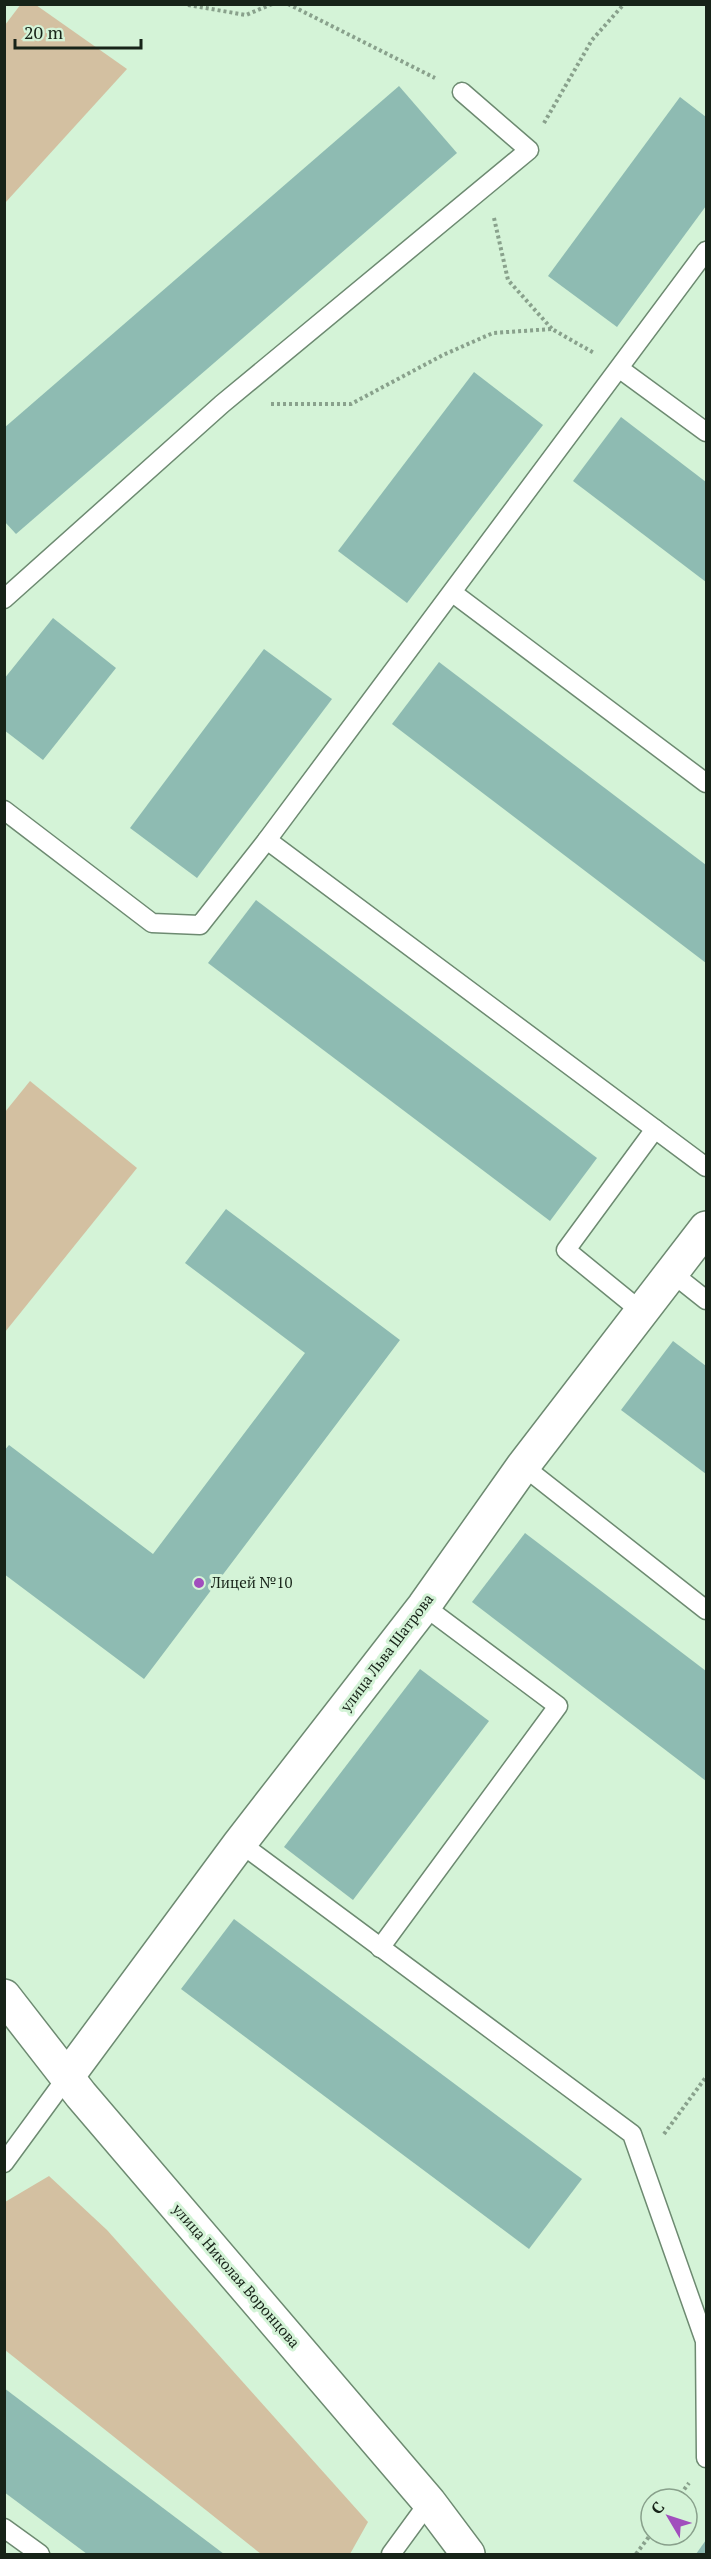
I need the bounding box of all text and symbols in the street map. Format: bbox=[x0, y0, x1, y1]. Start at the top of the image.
scale bar bbox=[15, 12, 141, 50]
text: 20 m bbox=[24, 20, 64, 44]
place label: Лицей №10 bbox=[210, 1572, 292, 1592]
marker: Лицей №10 bbox=[192, 1576, 206, 1590]
street label: улица Льва Шатрова bbox=[335, 1589, 437, 1716]
street label: улица Николая Воронцова bbox=[168, 2198, 305, 2352]
north arrow bbox=[639, 2487, 699, 2547]
text: С bbox=[646, 2497, 669, 2519]

